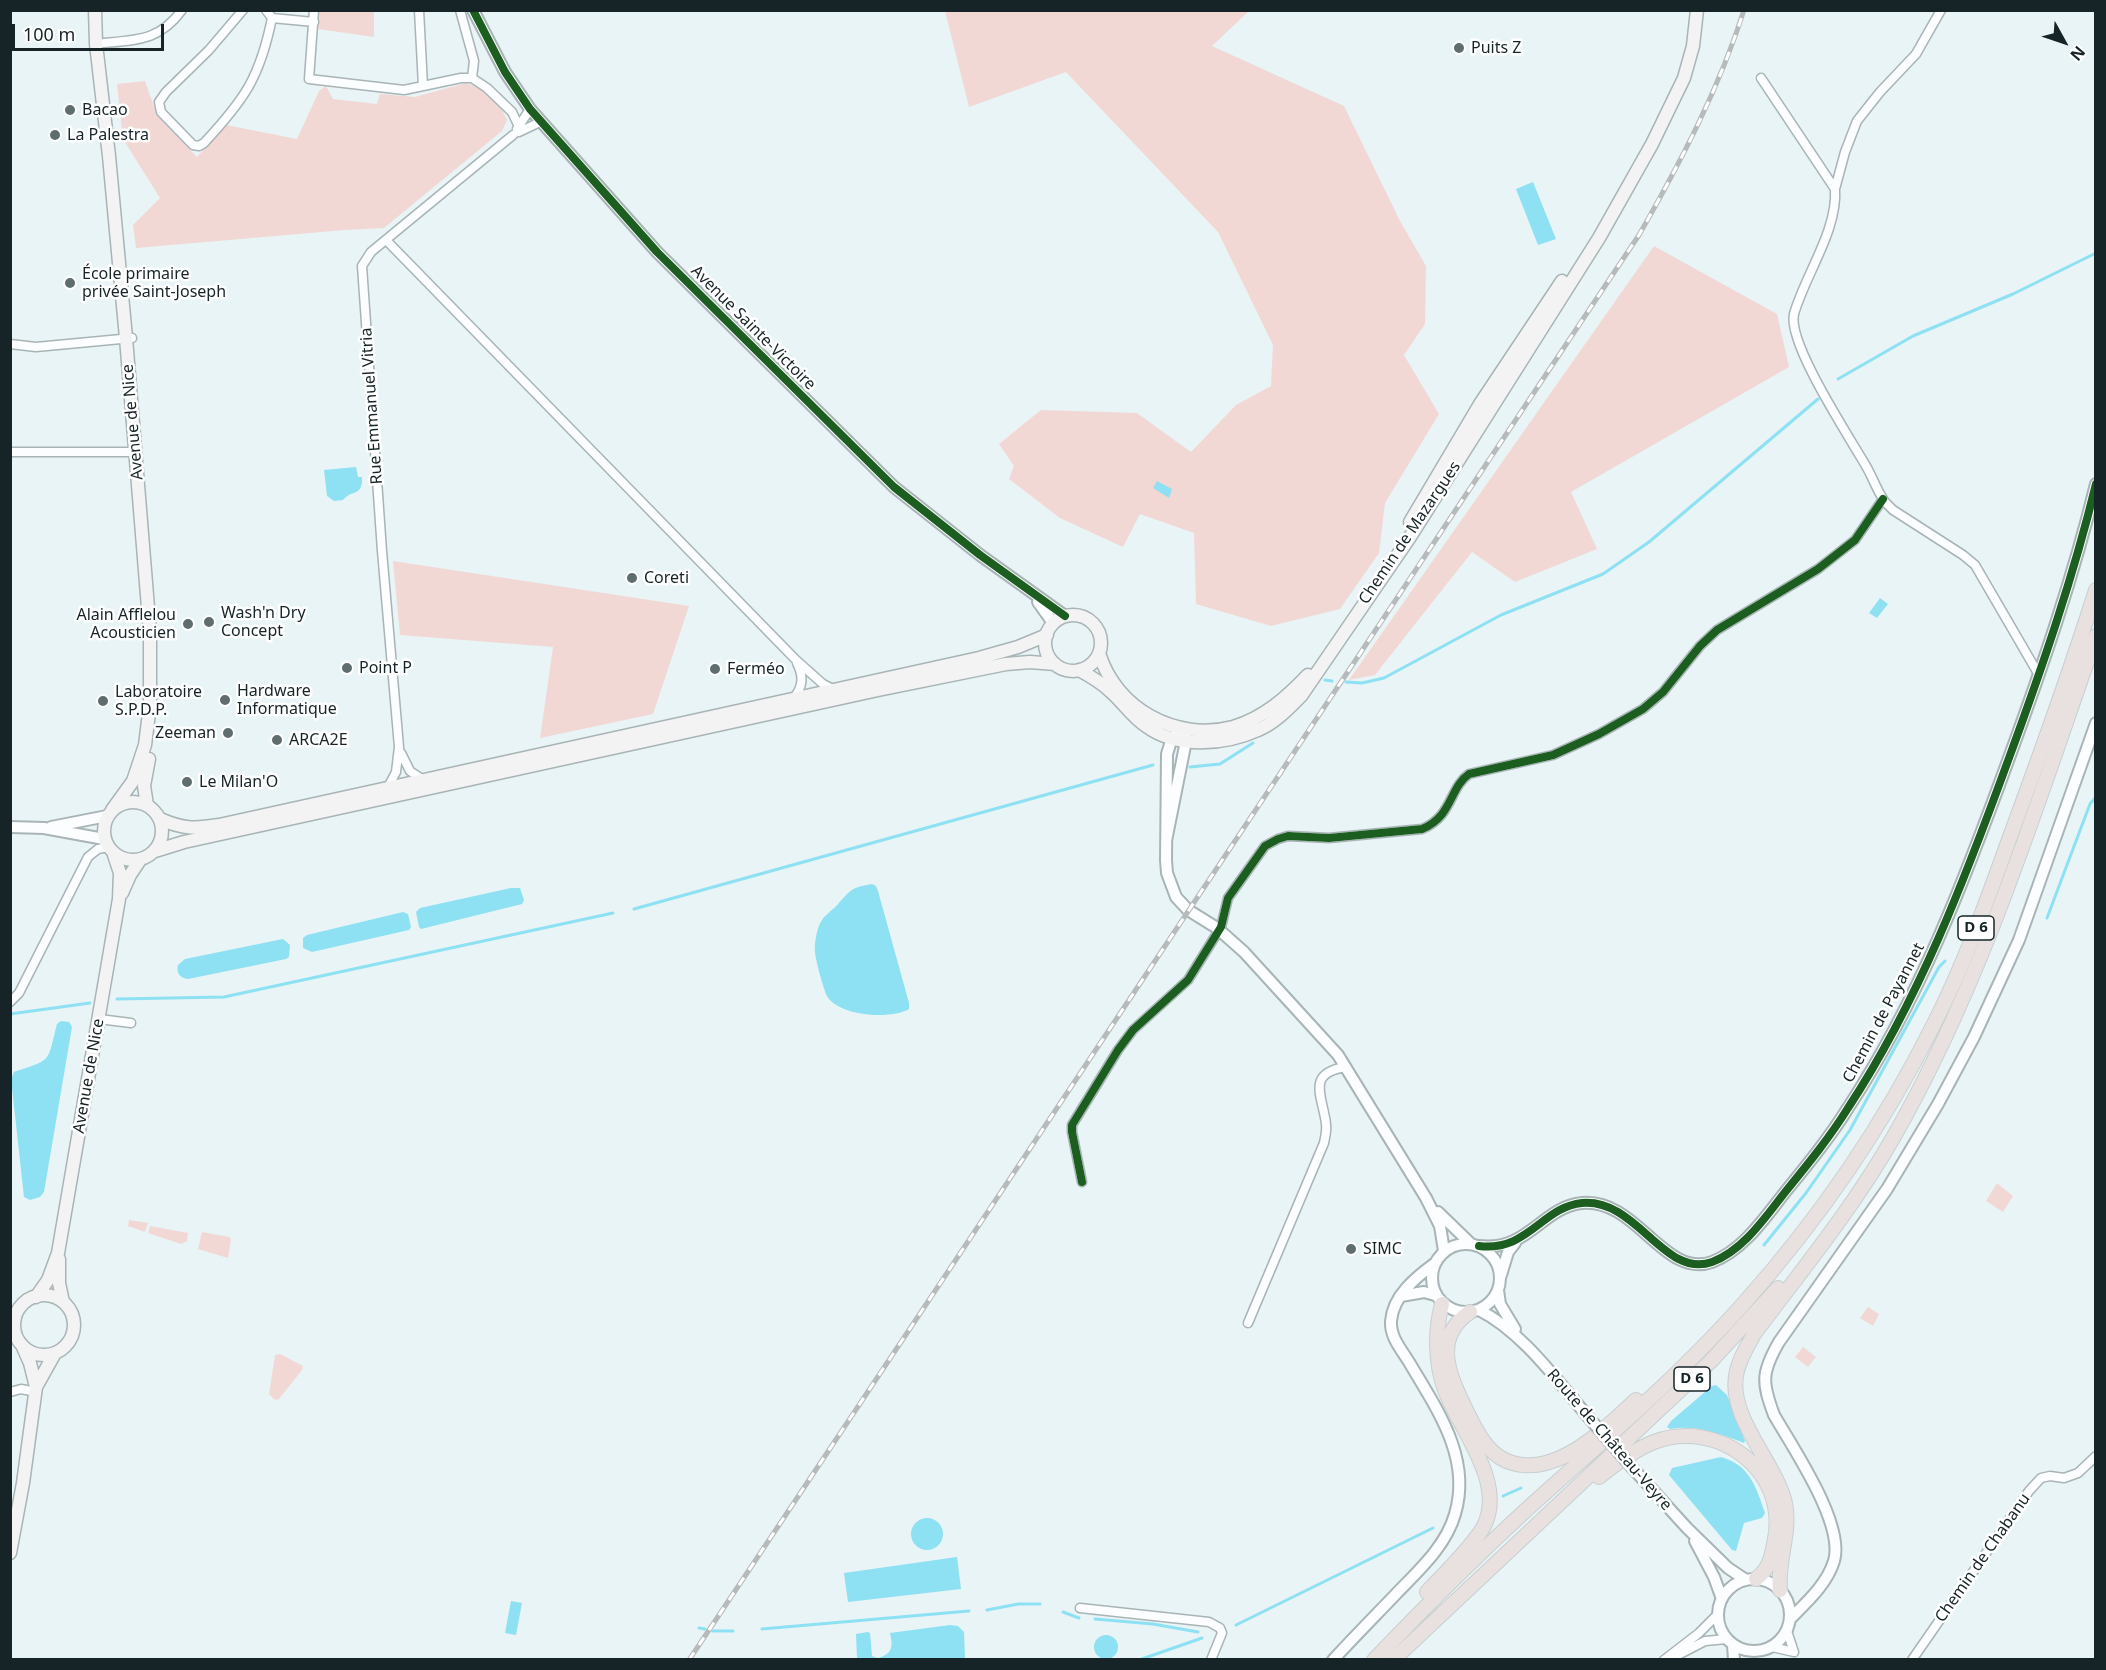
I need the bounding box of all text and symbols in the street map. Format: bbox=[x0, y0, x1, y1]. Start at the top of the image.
scale bar bbox=[15, 12, 166, 50]
north arrow bbox=[2034, 12, 2094, 72]
text: 100 m bbox=[23, 22, 75, 46]
place label: Puits Z bbox=[1471, 38, 1521, 58]
marker: Puits Z bbox=[1452, 41, 1466, 55]
text: N bbox=[2065, 42, 2090, 66]
place label: Bacao bbox=[82, 100, 128, 120]
marker: Bacao bbox=[63, 103, 77, 117]
place label: La Palestra bbox=[67, 125, 149, 145]
marker: La Palestra bbox=[48, 128, 62, 142]
street label: Avenue Sainte-Victoire bbox=[687, 262, 819, 394]
place label: École primaire privée Saint-Joseph bbox=[82, 264, 226, 302]
marker: École primaire privée Saint-Joseph bbox=[63, 276, 77, 290]
street label: Rue Emmanuel Vitria bbox=[357, 327, 387, 485]
street label: Avenue de Nice bbox=[118, 363, 148, 481]
street label: Chemin de Mazargues bbox=[1355, 458, 1465, 608]
place label: Coreti bbox=[644, 568, 689, 588]
marker: Coreti bbox=[625, 571, 639, 585]
place label: Wash'n Dry Concept bbox=[221, 603, 306, 641]
place label: Alain Afflelou Acousticien bbox=[76, 605, 176, 643]
marker: Wash'n Dry Concept bbox=[202, 615, 216, 629]
marker: Alain Afflelou Acousticien bbox=[181, 617, 195, 631]
place label: Point P bbox=[359, 658, 412, 678]
place label: Ferméo bbox=[727, 659, 785, 679]
marker: Point P bbox=[340, 661, 354, 675]
marker: Ferméo bbox=[708, 662, 722, 676]
place label: Hardware Informatique bbox=[237, 681, 337, 719]
place label: Laboratoire S.P.D.P. bbox=[115, 682, 202, 720]
marker: Hardware Informatique bbox=[218, 693, 232, 707]
marker: Laboratoire S.P.D.P. bbox=[96, 694, 110, 708]
place label: Zeeman bbox=[155, 723, 216, 743]
marker: Zeeman bbox=[221, 726, 235, 740]
place label: ARCA2E bbox=[289, 730, 348, 750]
marker: ARCA2E bbox=[270, 733, 284, 747]
place label: Le Milan'O bbox=[199, 772, 278, 792]
marker: Le Milan'O bbox=[180, 775, 194, 789]
road number: D 6 bbox=[1958, 916, 1994, 940]
street label: Chemin de Payannet bbox=[1839, 940, 1929, 1086]
street label: Avenue de Nice bbox=[69, 1017, 109, 1135]
place label: SIMC bbox=[1363, 1239, 1402, 1259]
marker: SIMC bbox=[1344, 1242, 1358, 1256]
street label: Route de Château-Veyre bbox=[1542, 1365, 1676, 1515]
road number: D 6 bbox=[1674, 1367, 1710, 1391]
street label: Chemin de Chabanu bbox=[1931, 1490, 2035, 1626]

